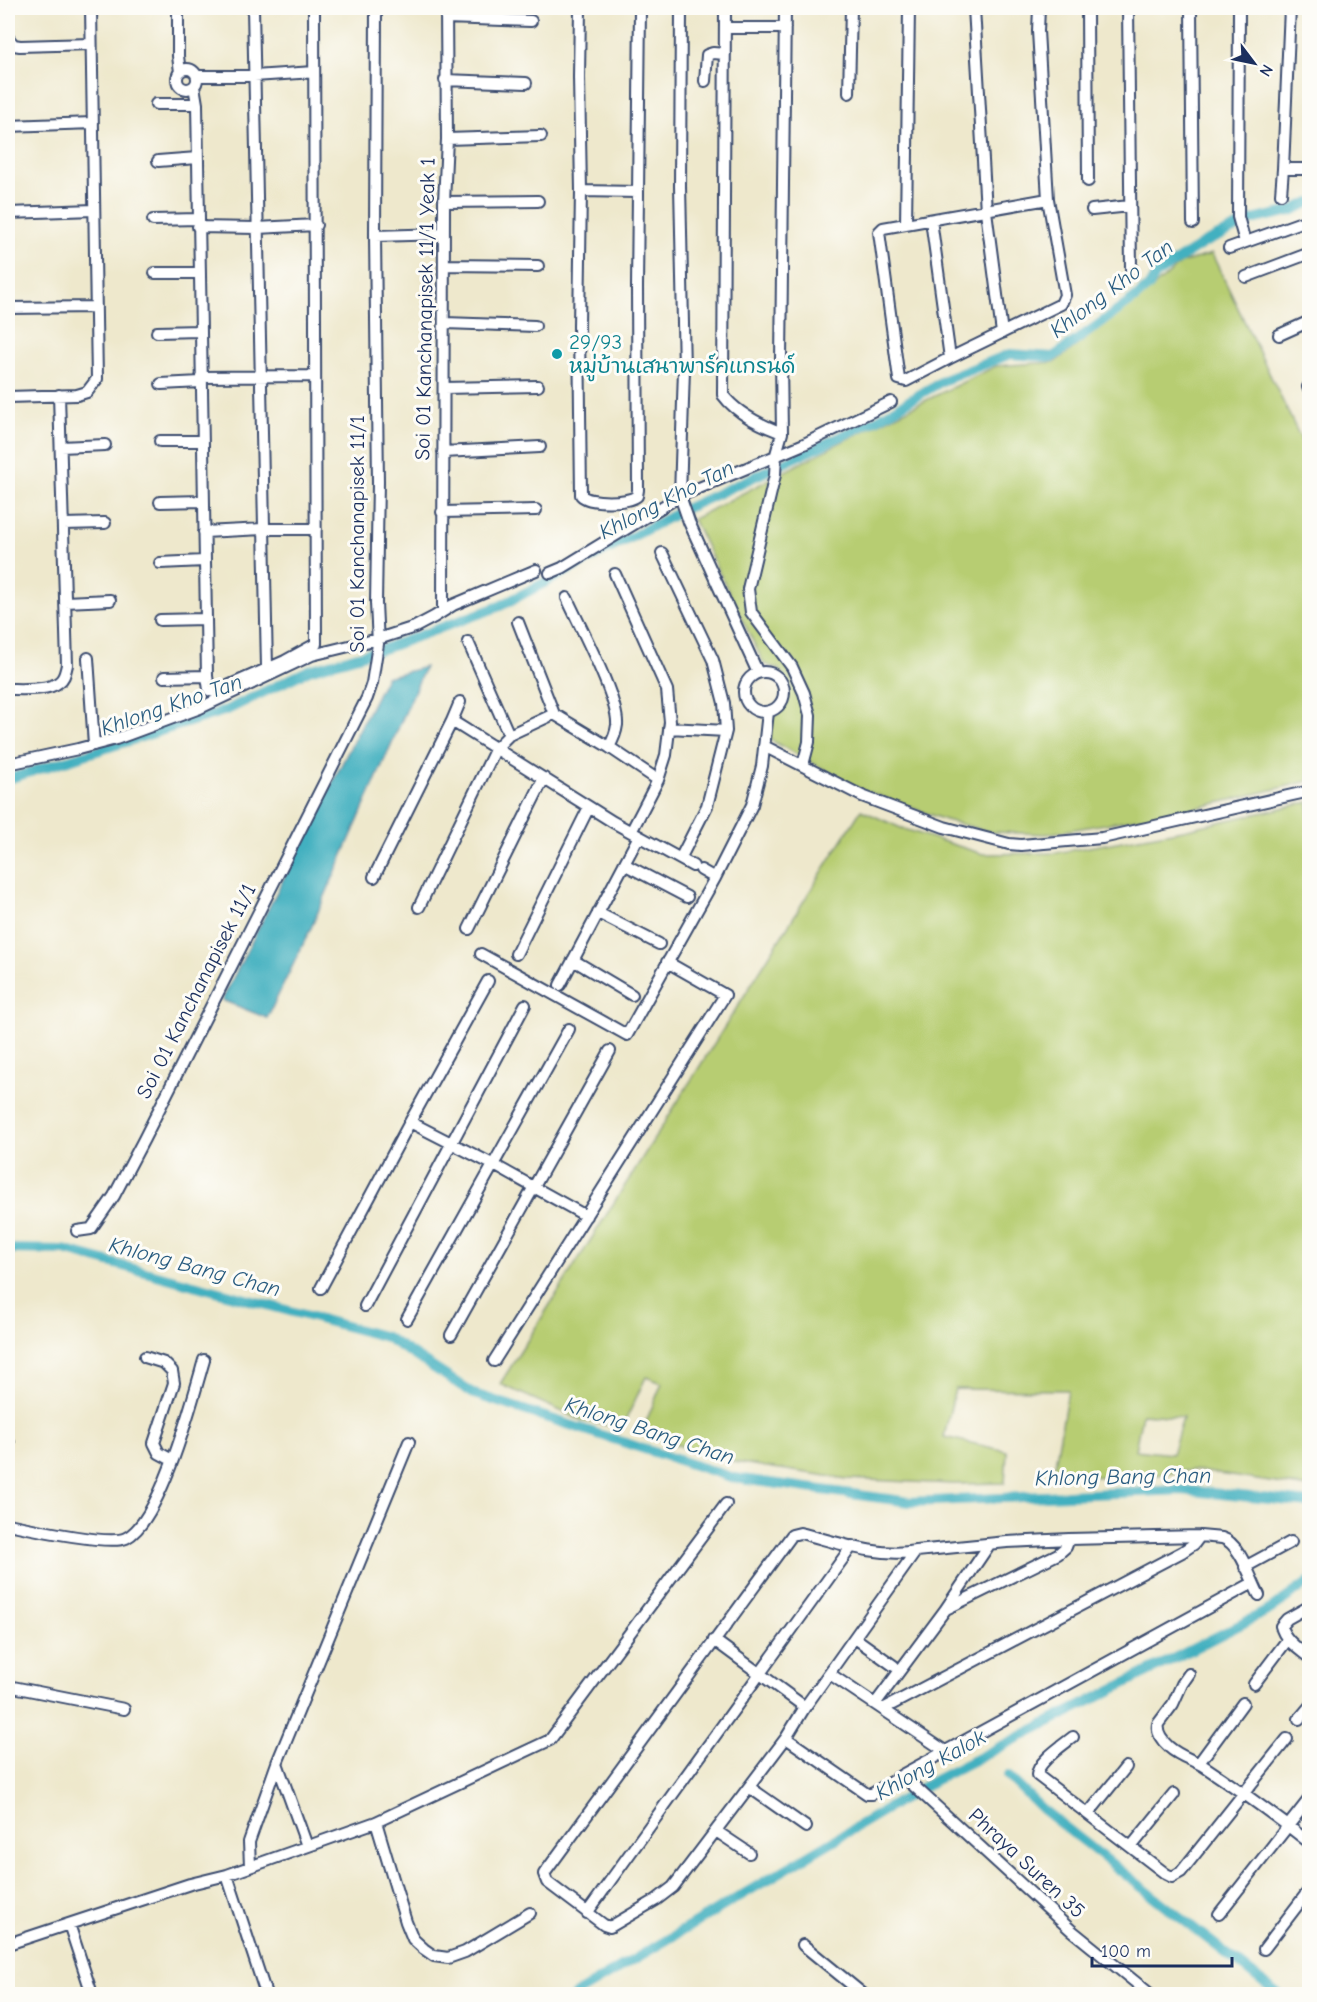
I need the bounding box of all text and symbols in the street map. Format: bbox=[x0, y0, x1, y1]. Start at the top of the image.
north arrow bbox=[1224, 33, 1284, 93]
text: N bbox=[1255, 61, 1276, 80]
street label: Soi 01 Kanchanapisek 11/1 Yeak 1 bbox=[410, 157, 440, 461]
water label: Khlong Kho Tan bbox=[1045, 234, 1178, 344]
place label: 29/93 หมู่บ้านเสนาพาร์คแกรนด์ bbox=[569, 330, 795, 382]
marker: 29/93 หมู่บ้านเสนาพาร์คแกรนด์ bbox=[550, 347, 564, 361]
street label: Soi 01 Kanchanapisek 11/1 bbox=[345, 415, 369, 653]
water label: Khlong Kho Tan bbox=[595, 455, 738, 545]
water label: Khlong Kho Tan bbox=[97, 669, 245, 741]
street label: Soi 01 Kanchanapisek 11/1 bbox=[131, 880, 261, 1102]
water label: Khlong Bang Chan bbox=[106, 1232, 283, 1302]
water label: Khlong Bang Chan bbox=[562, 1391, 738, 1471]
water label: Khlong Bang Chan bbox=[1035, 1462, 1211, 1492]
water label: Khlong Kalok bbox=[871, 1724, 991, 1806]
street label: Phraya Suren 35 bbox=[964, 1803, 1090, 1923]
scale bar bbox=[1092, 1930, 1232, 1968]
text: 100 m bbox=[1101, 1941, 1151, 1962]

